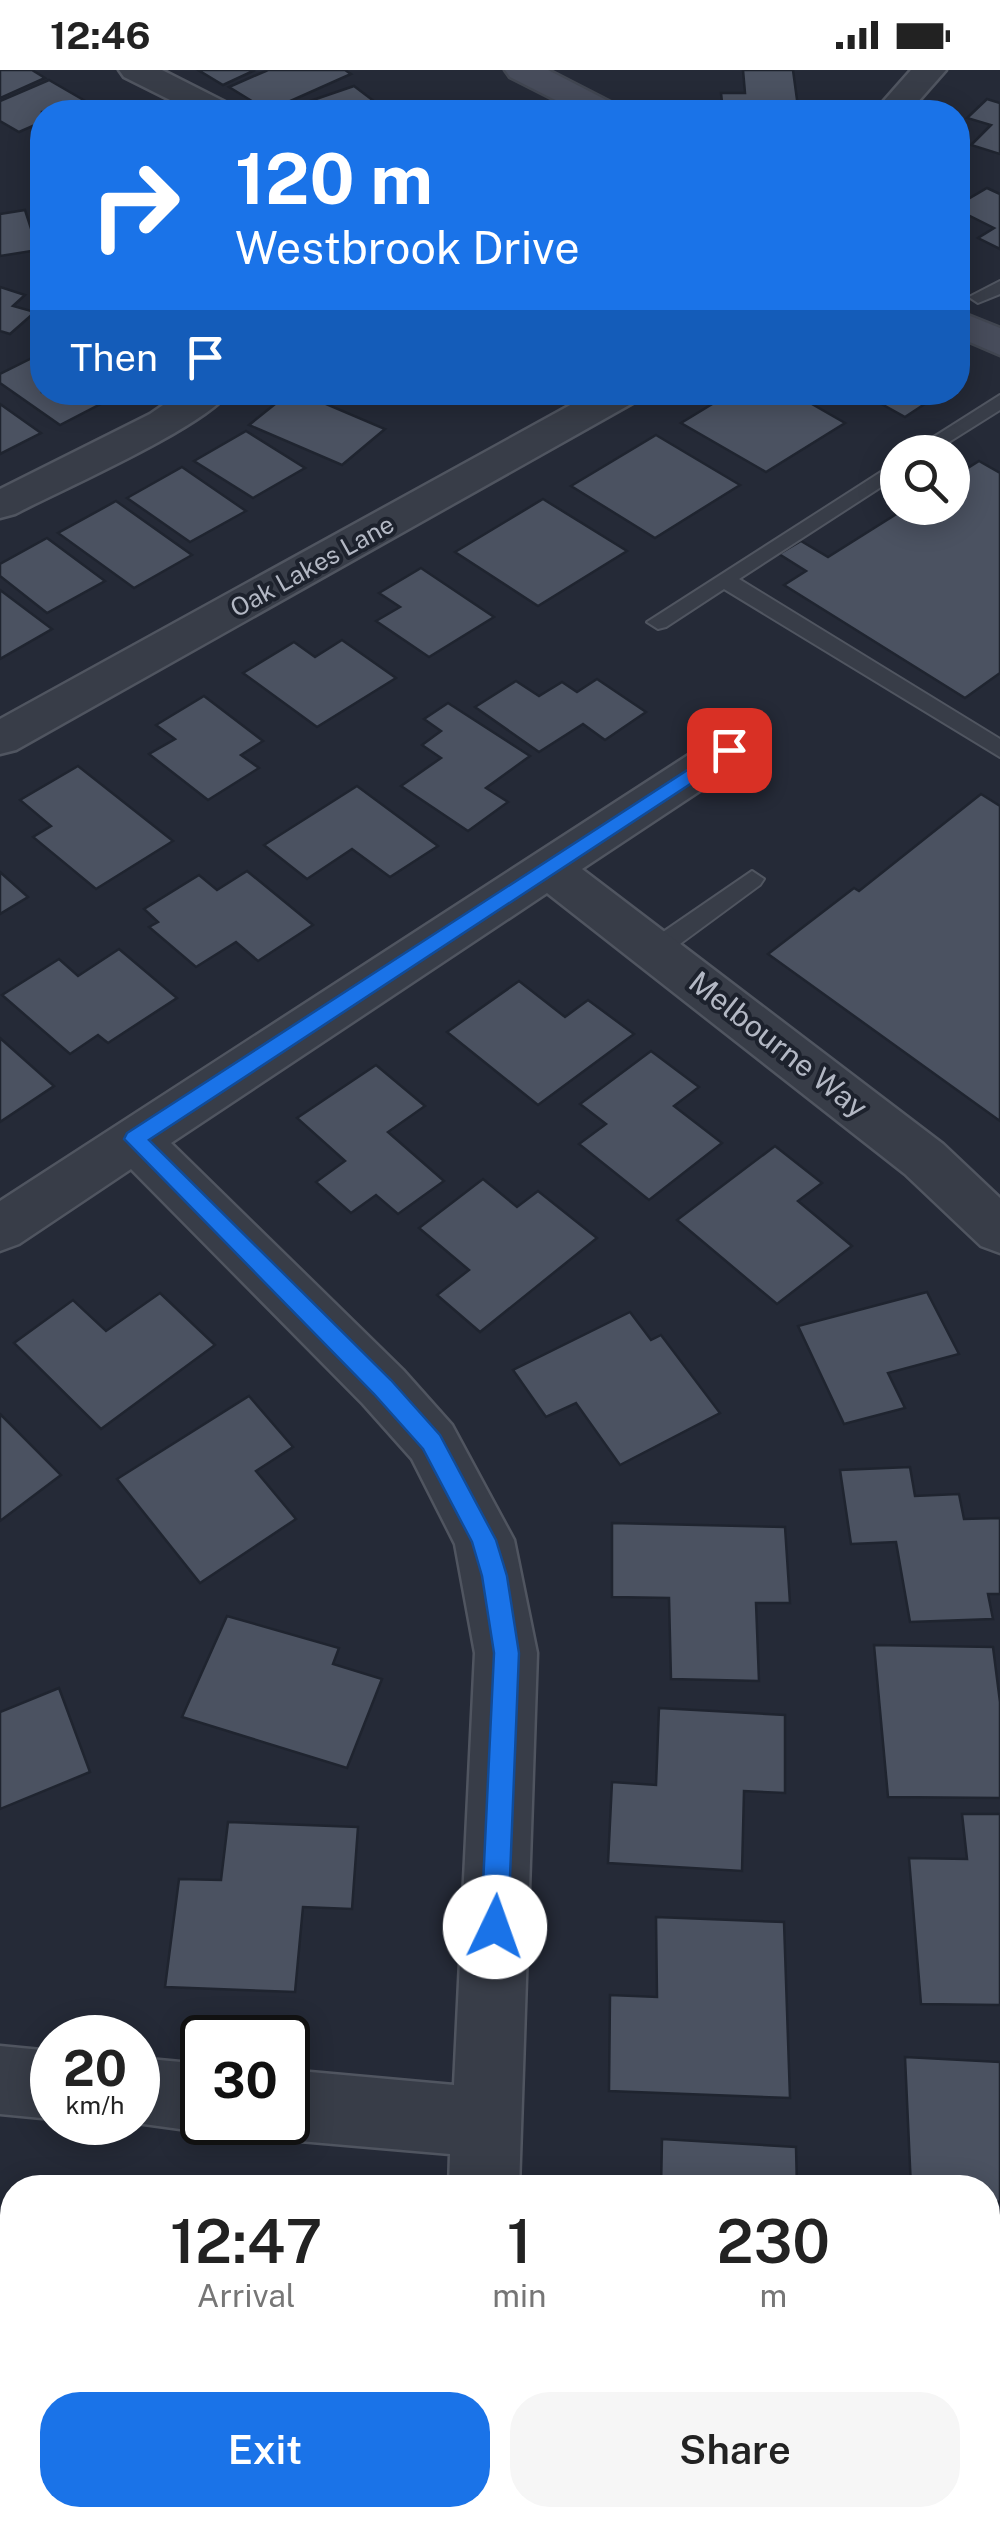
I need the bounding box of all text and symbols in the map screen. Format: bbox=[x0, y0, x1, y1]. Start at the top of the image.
text: 12:46 bbox=[50, 13, 151, 58]
text: 120 m bbox=[235, 137, 433, 220]
icon: right bbox=[70, 140, 200, 270]
text: Westbrook Drive bbox=[235, 221, 580, 274]
icon: arrive bbox=[178, 330, 233, 385]
text: Then bbox=[70, 335, 158, 380]
map controls bbox=[880, 435, 970, 525]
button: search bbox=[880, 435, 970, 525]
street label: Oak Lakes Lane bbox=[225, 509, 399, 623]
pin bbox=[687, 708, 772, 793]
icon: arrive bbox=[702, 723, 757, 778]
street label: Melbourne Way bbox=[682, 963, 875, 1125]
position arrow bbox=[443, 1875, 547, 1979]
speed limit sign: 30 bbox=[180, 2015, 310, 2145]
text: 20 bbox=[63, 2038, 127, 2097]
text: km/h bbox=[66, 2090, 124, 2120]
text: 12:47 bbox=[170, 2206, 322, 2277]
text: 1 bbox=[507, 2206, 532, 2277]
text: 230 bbox=[717, 2206, 830, 2277]
text: Arrival bbox=[197, 2277, 296, 2314]
text: min bbox=[492, 2277, 547, 2314]
text: m bbox=[759, 2277, 787, 2314]
button: Exit bbox=[40, 2392, 490, 2507]
button: Share bbox=[510, 2392, 960, 2507]

